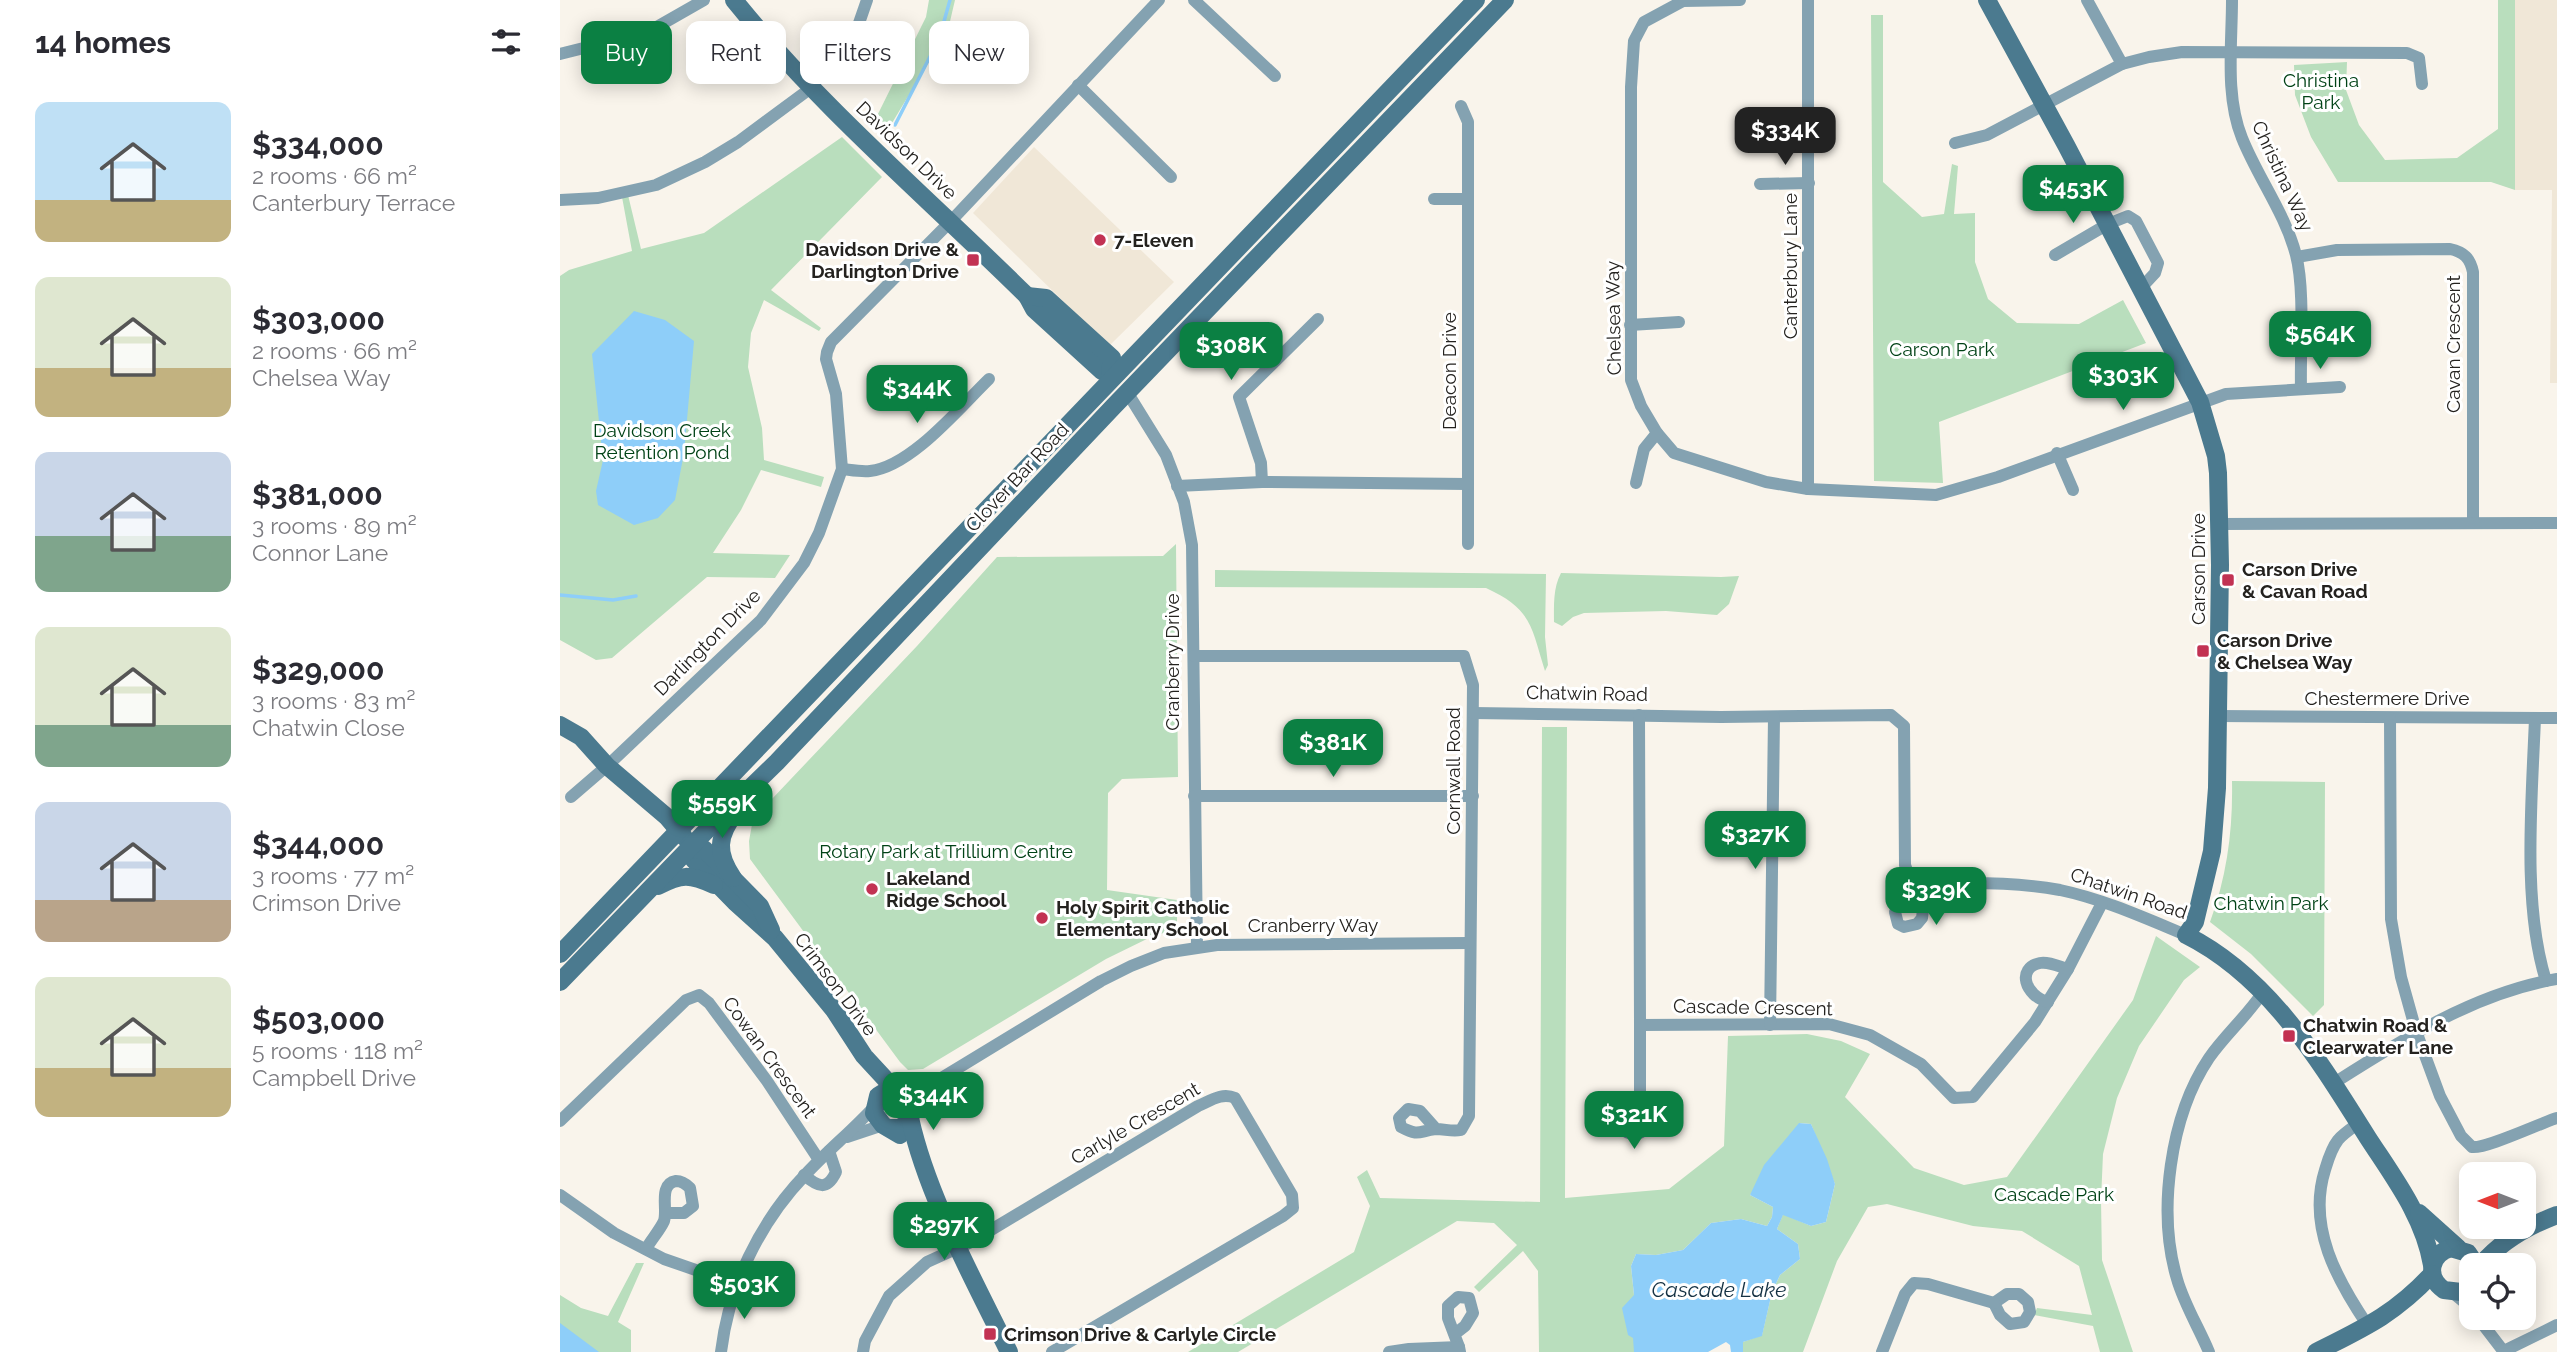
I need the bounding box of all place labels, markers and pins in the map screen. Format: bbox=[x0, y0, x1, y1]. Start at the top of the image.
pin: $334K bbox=[1736, 108, 1834, 167]
pin: $453K bbox=[2024, 166, 2122, 225]
place label: 7-Eleven bbox=[1114, 229, 1194, 251]
marker: 7-Eleven bbox=[1092, 232, 1108, 248]
place label: Davidson Drive & Darlington Drive bbox=[805, 238, 959, 282]
marker: Davidson Drive & Darlington Drive bbox=[965, 252, 981, 268]
pin: $564K bbox=[2271, 312, 2369, 371]
pin: $308K bbox=[1182, 322, 1280, 382]
pin: $303K bbox=[2074, 352, 2172, 412]
pin: $344K bbox=[868, 366, 966, 425]
place label: Carson Drive & Cavan Road bbox=[2242, 558, 2368, 602]
marker: Carson Drive & Cavan Road bbox=[2220, 572, 2236, 588]
place label: Carson Drive & Chelsea Way bbox=[2217, 629, 2353, 673]
marker: Carson Drive & Chelsea Way bbox=[2195, 643, 2211, 659]
pin: $381K bbox=[1284, 720, 1382, 779]
pin: $559K bbox=[673, 780, 771, 840]
pin: $327K bbox=[1706, 812, 1804, 871]
place label: Lakeland Ridge School bbox=[886, 867, 1007, 911]
pin: $329K bbox=[1887, 867, 1985, 927]
marker: Lakeland Ridge School bbox=[864, 881, 880, 897]
place label: Holy Spirit Catholic Elementary School bbox=[1056, 896, 1230, 940]
marker: Holy Spirit Catholic Elementary School bbox=[1034, 910, 1050, 926]
place label: Chatwin Road & Clearwater Lane bbox=[2303, 1014, 2453, 1058]
marker: Chatwin Road & Clearwater Lane bbox=[2281, 1028, 2297, 1044]
pin: $344K bbox=[884, 1072, 982, 1132]
pin: $321K bbox=[1585, 1092, 1683, 1151]
pin: $297K bbox=[895, 1202, 993, 1262]
pin: $503K bbox=[695, 1262, 793, 1321]
place label: Crimson Drive & Carlyle Circle bbox=[1004, 1323, 1276, 1345]
marker: Crimson Drive & Carlyle Circle bbox=[982, 1326, 998, 1342]

